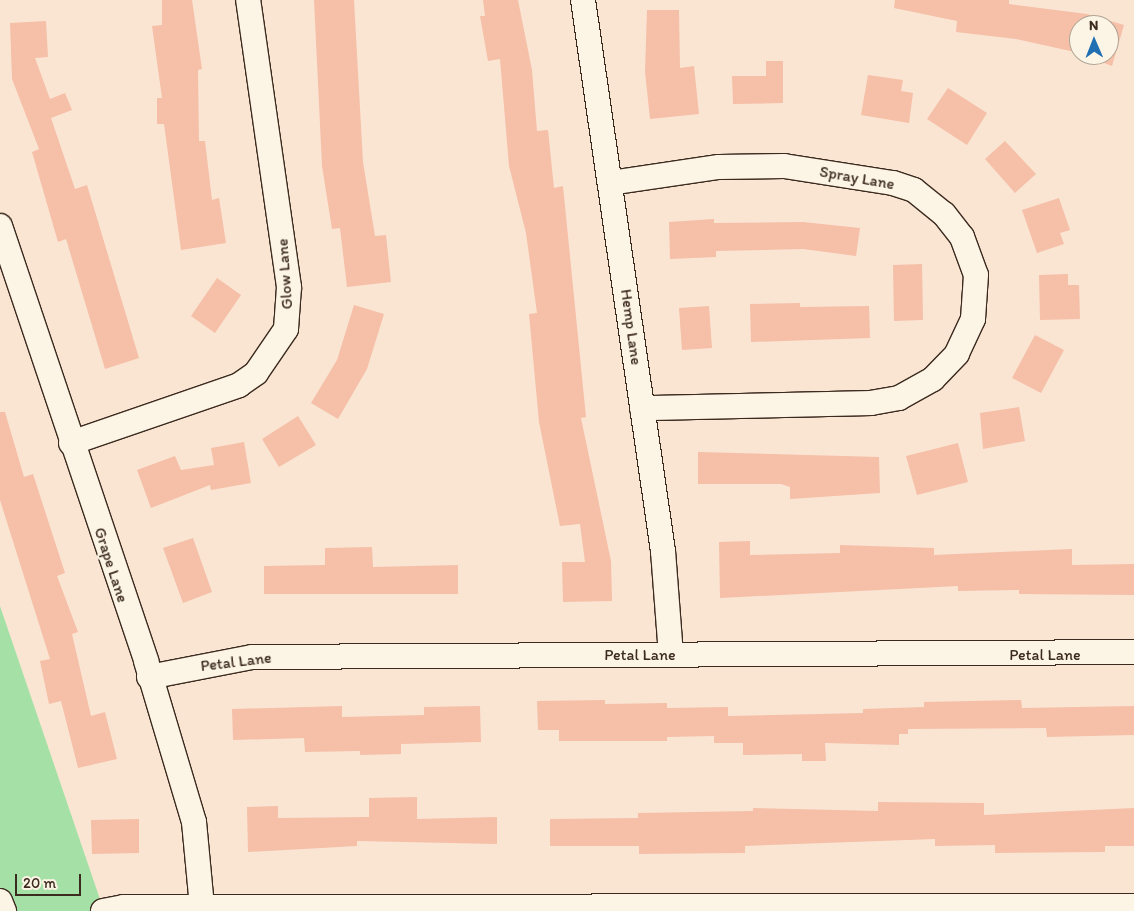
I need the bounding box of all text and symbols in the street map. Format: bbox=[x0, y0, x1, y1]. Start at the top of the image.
north arrow bbox=[1069, 15, 1119, 65]
text: N bbox=[1089, 17, 1099, 34]
street label: Spray Lane bbox=[818, 162, 896, 194]
street label: Glow Lane bbox=[273, 238, 297, 310]
street label: Hemp Lane bbox=[616, 288, 646, 366]
street label: Grape Lane bbox=[90, 525, 132, 605]
street label: Petal Lane bbox=[604, 645, 676, 665]
street label: Petal Lane bbox=[1009, 645, 1081, 665]
street label: Petal Lane bbox=[199, 648, 273, 676]
scale bar bbox=[18, 864, 84, 896]
text: 20 m bbox=[23, 874, 56, 892]

